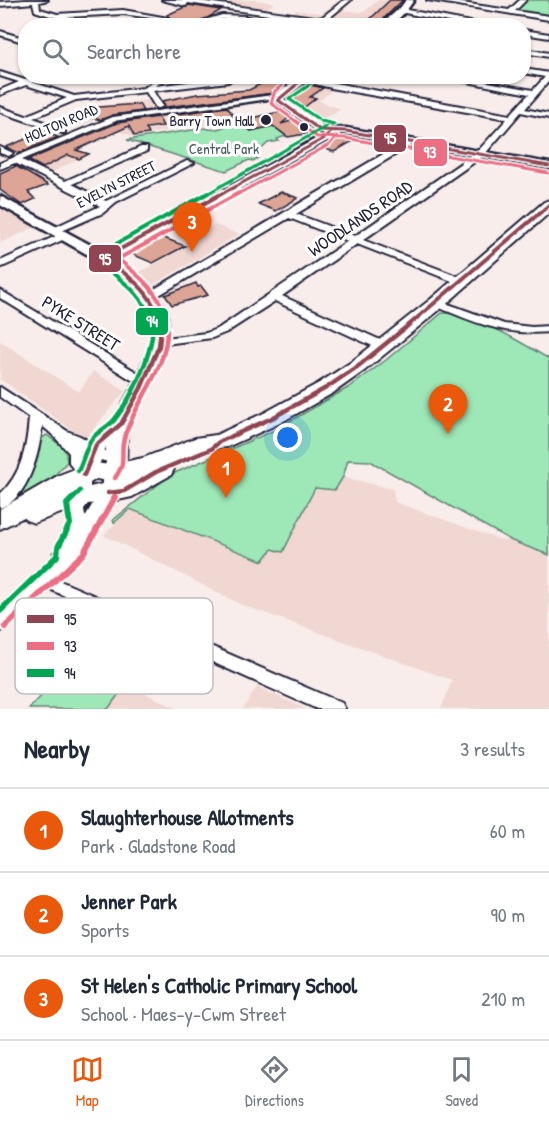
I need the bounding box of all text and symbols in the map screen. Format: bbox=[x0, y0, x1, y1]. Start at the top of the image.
search box bbox=[18, 18, 531, 84]
icon: search bbox=[39, 35, 72, 68]
text: Search here bbox=[87, 36, 181, 66]
street label: HOLTON ROAD bbox=[21, 98, 101, 148]
place label: Barry Town Hall bbox=[170, 110, 255, 131]
marker: Barry Town Hall bbox=[259, 113, 273, 127]
unlabelled marker bbox=[298, 121, 310, 133]
line badge: 95 bbox=[373, 124, 407, 153]
text: 95 bbox=[384, 127, 397, 149]
park label: Central Park bbox=[189, 138, 259, 159]
line badge: 93 bbox=[413, 138, 448, 167]
text: 93 bbox=[423, 141, 437, 163]
street label: EVELYN STREET bbox=[73, 155, 160, 213]
street label: WOODLANDS ROAD bbox=[303, 174, 418, 262]
pin: 3 bbox=[172, 202, 212, 252]
line badge: 95 bbox=[88, 244, 122, 273]
text: 95 bbox=[99, 248, 112, 270]
street label: PYKE STREET bbox=[37, 289, 125, 357]
line badge: 94 bbox=[135, 307, 169, 336]
text: 94 bbox=[146, 310, 158, 332]
pin: 2 bbox=[428, 384, 468, 434]
your location bbox=[273, 423, 302, 452]
pin: 1 bbox=[206, 448, 246, 498]
legend bbox=[15, 598, 213, 694]
text: 95 bbox=[64, 608, 77, 630]
text: 93 bbox=[64, 635, 77, 657]
text: 94 bbox=[64, 662, 76, 684]
text: Nearby bbox=[24, 731, 90, 766]
text: 3 results bbox=[460, 735, 525, 762]
text: Slaughterhouse Allotments bbox=[81, 802, 294, 832]
text: 1 bbox=[40, 817, 47, 844]
text: 60 m bbox=[490, 817, 525, 844]
text: Park · Gladstone Road bbox=[81, 832, 235, 859]
text: Jenner Park bbox=[81, 886, 177, 916]
text: 2 bbox=[39, 901, 48, 928]
text: 90 m bbox=[491, 901, 525, 928]
text: Sports bbox=[81, 916, 129, 943]
text: St Helen's Catholic Primary School bbox=[81, 970, 357, 1000]
text: 3 bbox=[39, 985, 48, 1012]
text: 210 m bbox=[481, 985, 525, 1012]
text: School · Maes-y-Cwm Street bbox=[81, 1000, 286, 1027]
tab: Map bbox=[71, 1053, 104, 1111]
tab: Directions bbox=[245, 1053, 304, 1111]
tab: Saved bbox=[445, 1053, 478, 1111]

